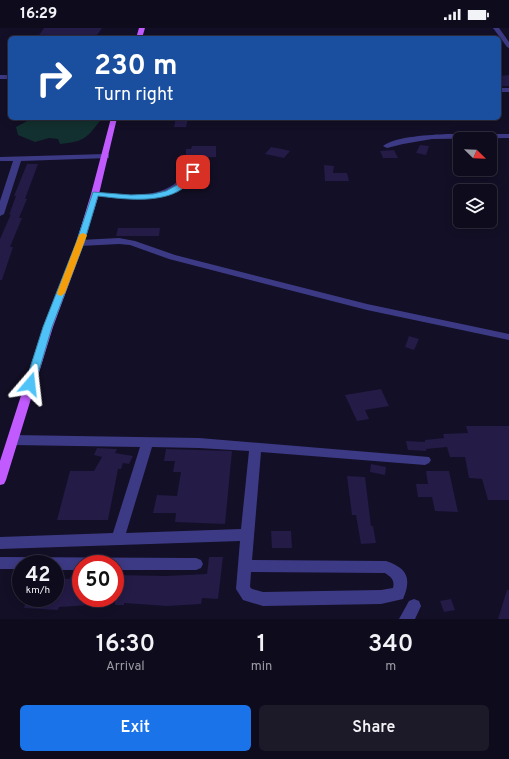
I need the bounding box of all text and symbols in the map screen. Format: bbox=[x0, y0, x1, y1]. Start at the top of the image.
text: 16:29 bbox=[20, 5, 57, 24]
text: 230 m bbox=[94, 49, 177, 85]
icon: right bbox=[28, 52, 80, 104]
text: Turn right bbox=[94, 84, 174, 107]
north arrow bbox=[453, 132, 497, 176]
map controls bbox=[453, 132, 497, 228]
pin bbox=[176, 155, 210, 189]
icon: arrive bbox=[182, 161, 204, 183]
button: layers bbox=[453, 184, 497, 228]
position arrow bbox=[9, 363, 51, 405]
speed limit sign: 50 bbox=[72, 555, 124, 607]
text: 42 bbox=[25, 563, 51, 589]
text: km/h bbox=[26, 584, 50, 597]
text: 16:30 bbox=[96, 630, 155, 660]
text: 1 bbox=[257, 630, 266, 660]
text: 340 bbox=[368, 630, 413, 660]
text: Arrival bbox=[106, 659, 145, 675]
text: min bbox=[251, 659, 272, 675]
text: m bbox=[385, 659, 396, 675]
button: Exit bbox=[20, 705, 251, 751]
button: Share bbox=[259, 705, 489, 751]

